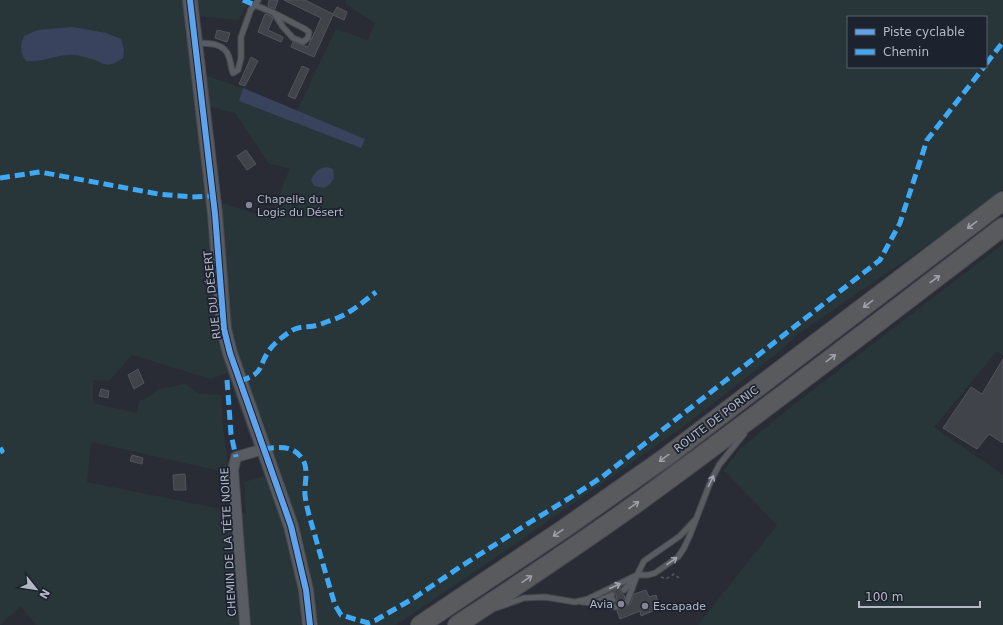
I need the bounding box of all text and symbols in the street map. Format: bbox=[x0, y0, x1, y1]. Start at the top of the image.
legend bbox=[847, 16, 987, 68]
text: Piste cyclable bbox=[883, 25, 965, 39]
text: Chemin bbox=[883, 45, 929, 59]
place label: Chapelle du Logis du Désert bbox=[257, 193, 344, 219]
marker: Chapelle du Logis du Désert bbox=[244, 200, 254, 210]
one-way arrow bbox=[966, 221, 977, 229]
street label: RUE DU DÉSERT bbox=[201, 250, 224, 340]
one-way arrow bbox=[929, 275, 940, 283]
one-way arrow bbox=[863, 299, 874, 308]
one-way arrow bbox=[826, 353, 837, 362]
street label: ROUTE DE PORNIC bbox=[671, 383, 761, 455]
one-way arrow bbox=[659, 454, 670, 462]
street label: CHEMIN DE LA TÊTE NOIRE bbox=[218, 467, 239, 617]
one-way arrow bbox=[708, 476, 715, 488]
one-way arrow bbox=[628, 501, 639, 509]
one-way arrow bbox=[553, 529, 564, 537]
one-way arrow bbox=[666, 557, 677, 565]
north arrow bbox=[16, 569, 56, 609]
one-way arrow bbox=[521, 575, 532, 583]
one-way arrow bbox=[609, 582, 621, 589]
scale bar bbox=[859, 583, 980, 609]
text: N bbox=[36, 587, 52, 601]
text: 100 m bbox=[865, 590, 903, 604]
place label: Avia bbox=[590, 598, 613, 611]
marker: Avia bbox=[616, 599, 626, 609]
place label: Escapade bbox=[653, 600, 706, 613]
marker: Escapade bbox=[640, 601, 650, 611]

